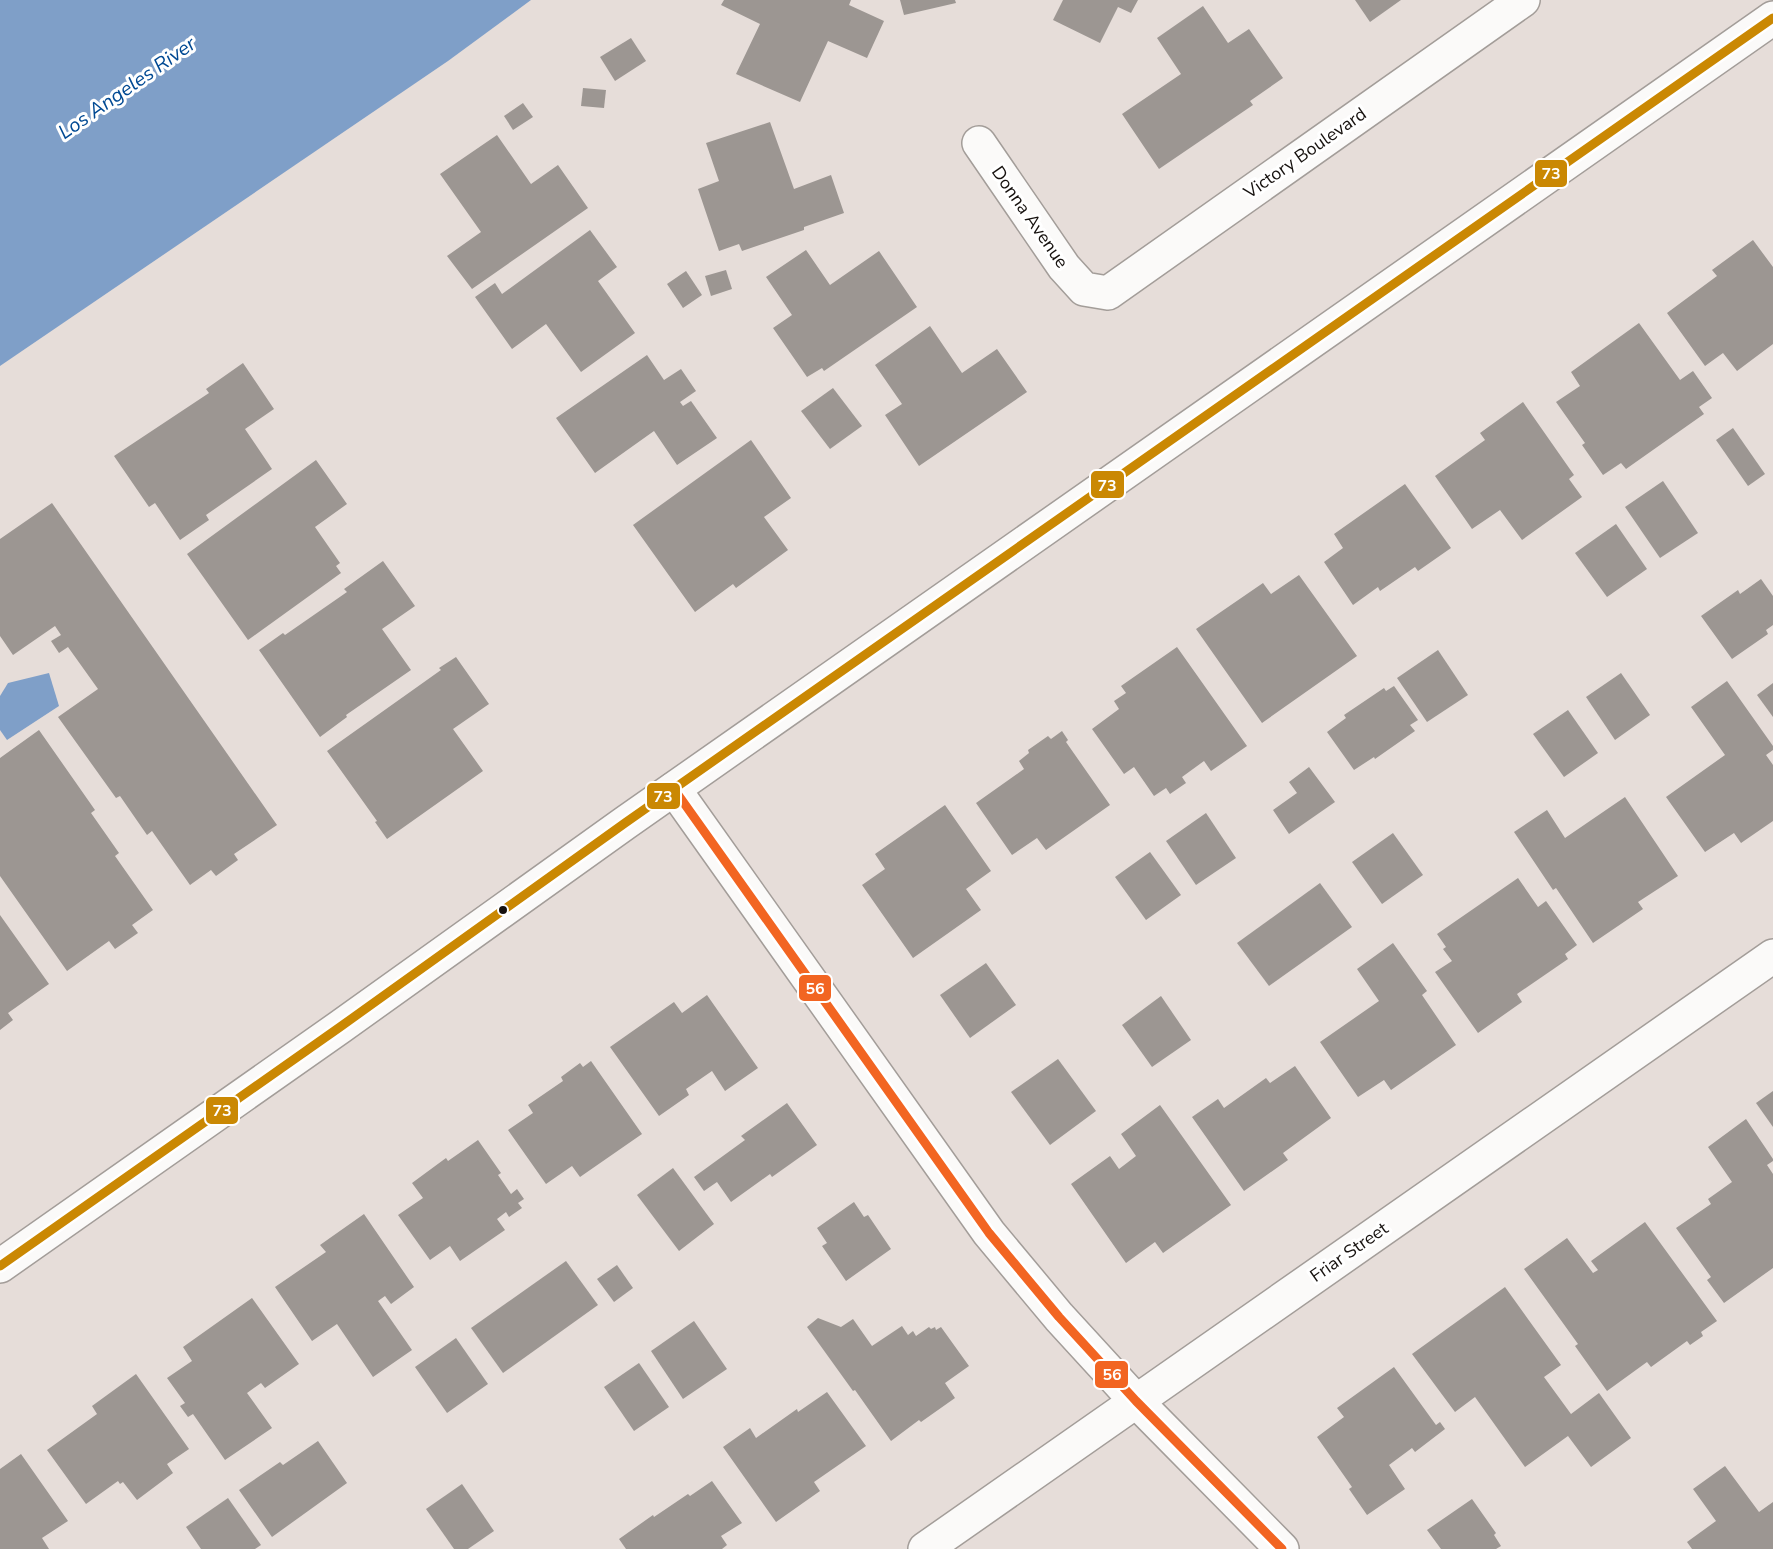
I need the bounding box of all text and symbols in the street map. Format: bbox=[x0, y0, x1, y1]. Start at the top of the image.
water label: Los Angeles River bbox=[53, 30, 202, 146]
street label: Victory Boulevard bbox=[1238, 102, 1371, 205]
line badge: 73 bbox=[1534, 159, 1568, 188]
street label: Donna Avenue bbox=[986, 161, 1074, 273]
text: 73 bbox=[1541, 163, 1561, 185]
line badge: 73 bbox=[1090, 470, 1125, 499]
text: 73 bbox=[1097, 475, 1117, 497]
line badge: 73 bbox=[646, 782, 681, 810]
text: 73 bbox=[653, 786, 673, 808]
unlabelled marker bbox=[497, 904, 509, 916]
line badge: 56 bbox=[798, 974, 832, 1002]
text: 56 bbox=[805, 978, 825, 1000]
line badge: 73 bbox=[205, 1096, 239, 1125]
text: 73 bbox=[212, 1100, 232, 1122]
street label: Friar Street bbox=[1305, 1216, 1393, 1288]
line badge: 56 bbox=[1094, 1360, 1129, 1389]
text: 56 bbox=[1102, 1364, 1122, 1386]

